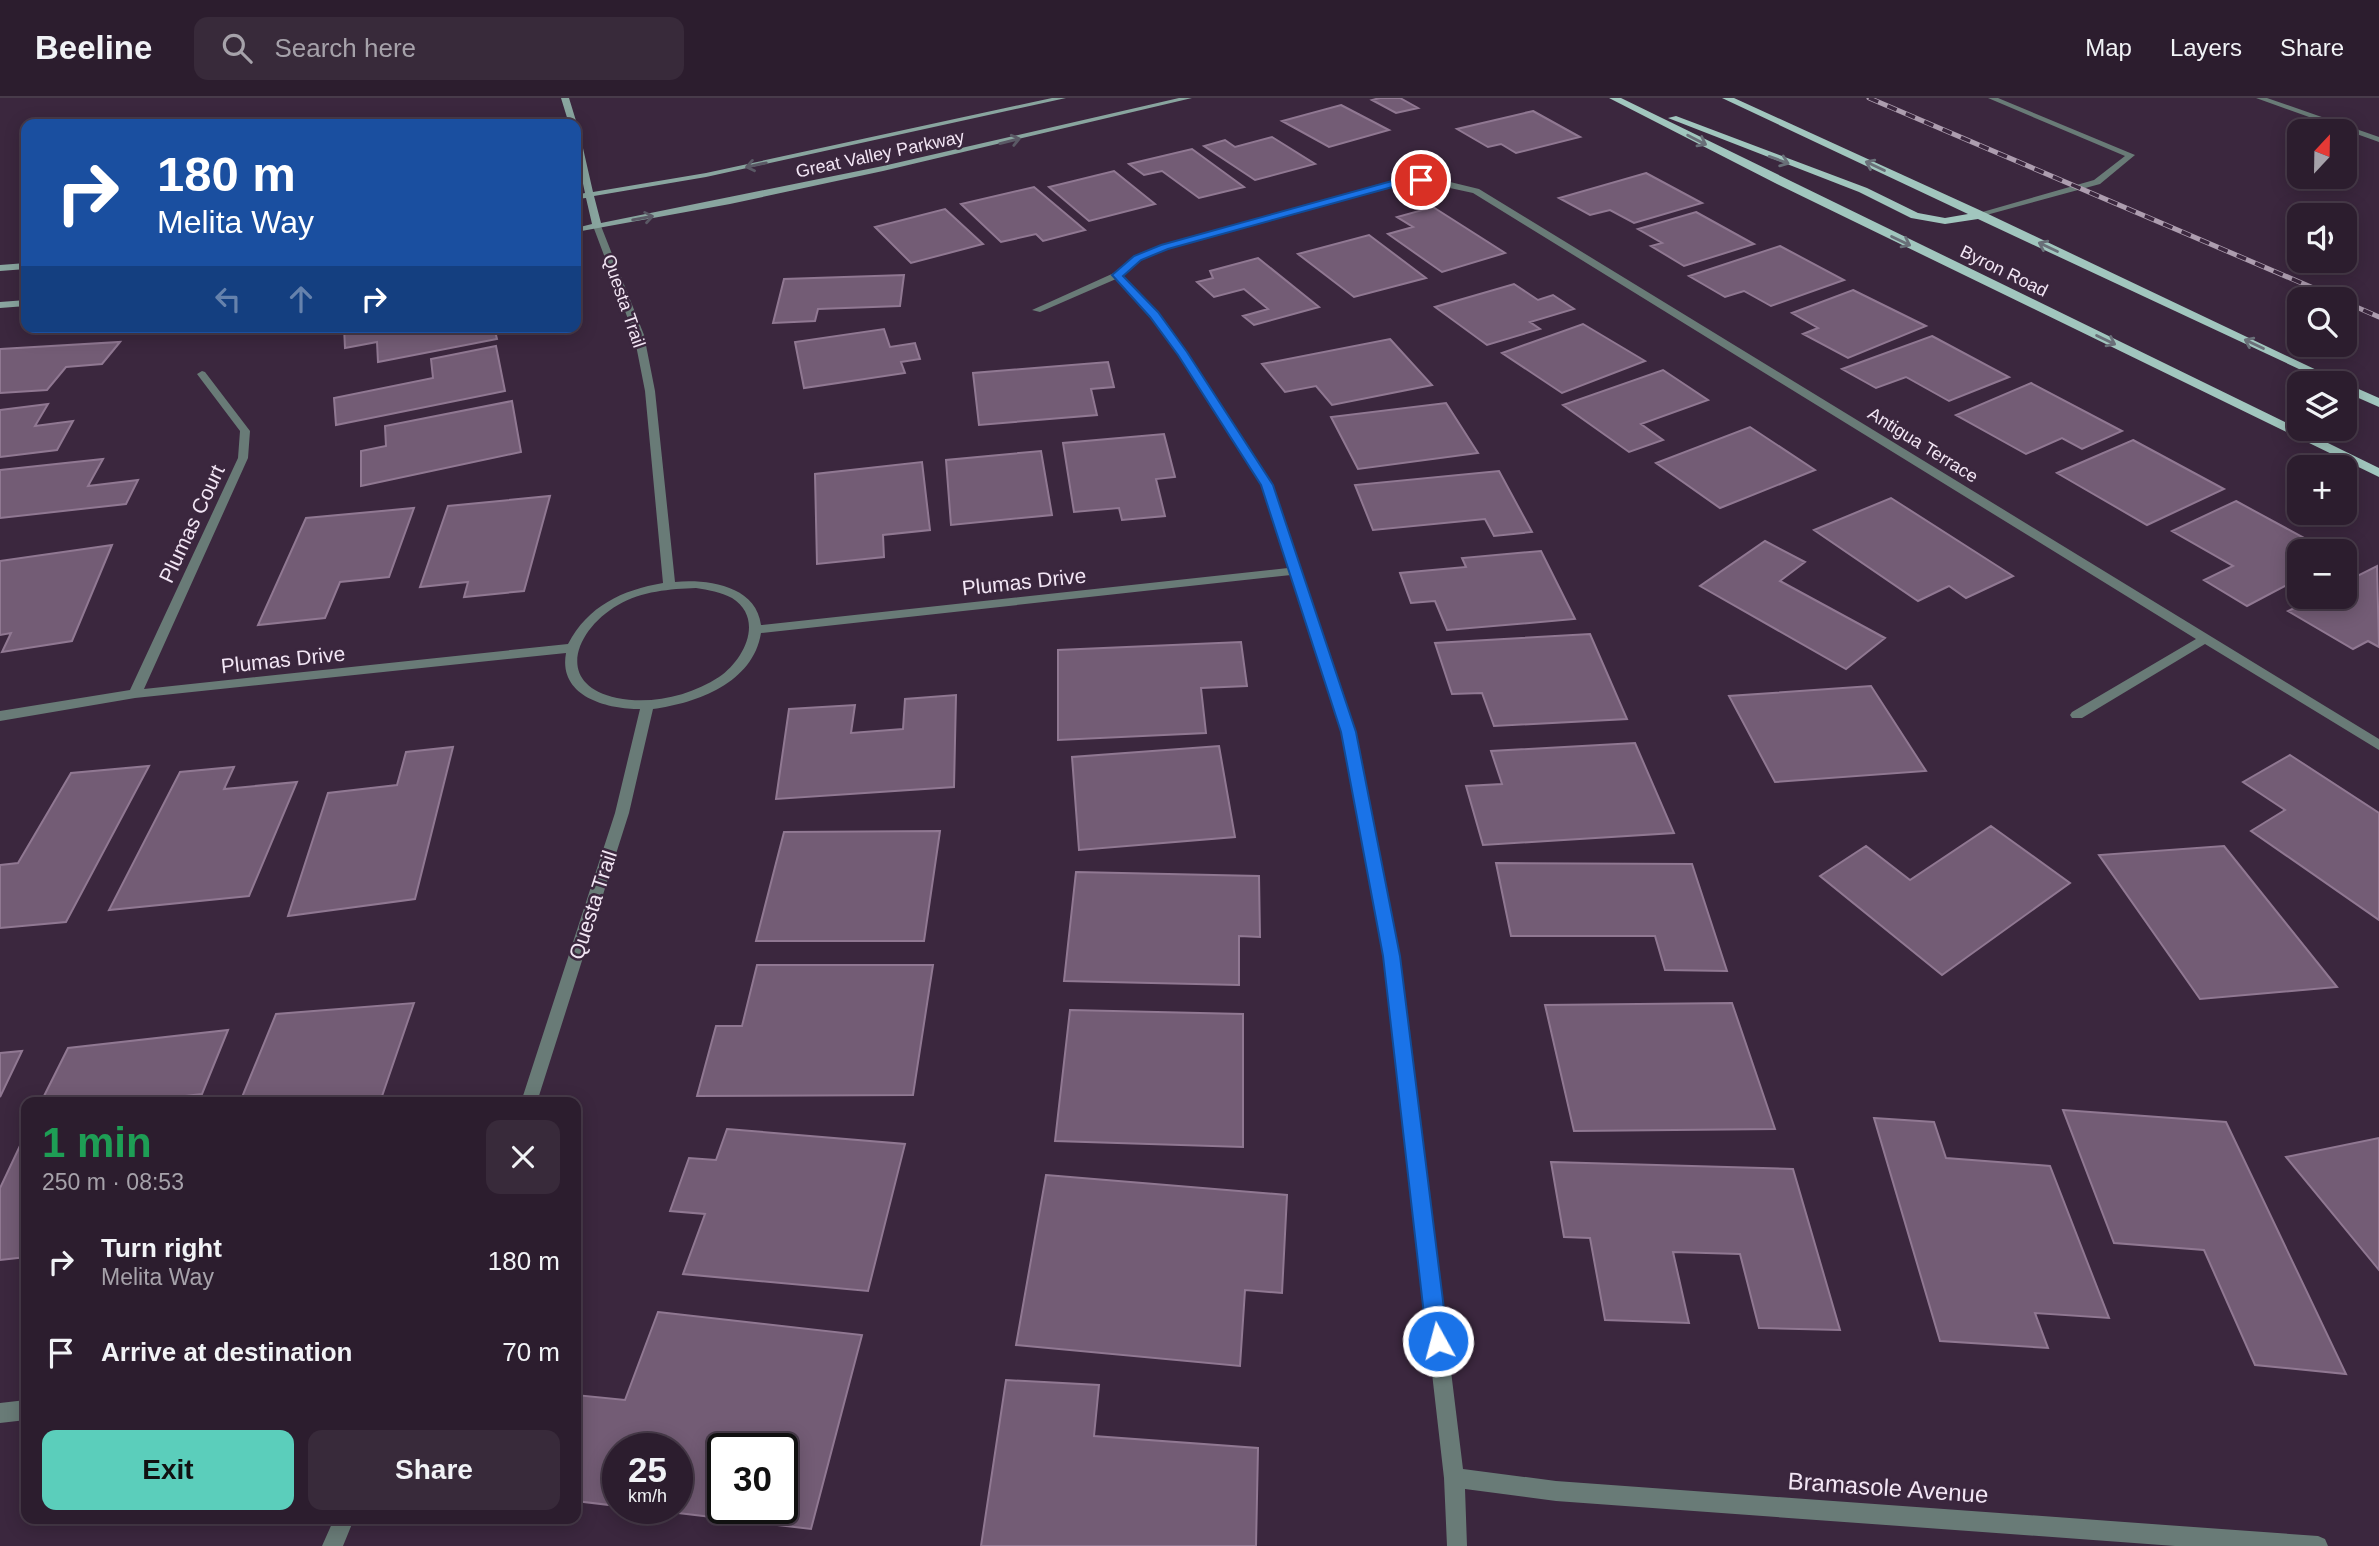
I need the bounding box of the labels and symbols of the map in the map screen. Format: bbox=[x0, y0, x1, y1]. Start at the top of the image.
north arrow bbox=[2287, 119, 2357, 189]
street label: Great Valley Parkway bbox=[794, 126, 966, 182]
one-way arrow bbox=[1686, 133, 1707, 147]
one-way arrow bbox=[998, 134, 1020, 147]
pin bbox=[1391, 150, 1451, 210]
one-way arrow bbox=[1767, 154, 1789, 167]
one-way arrow bbox=[745, 158, 768, 172]
one-way arrow bbox=[1865, 159, 1886, 172]
one-way arrow bbox=[631, 211, 654, 224]
one-way arrow bbox=[1890, 234, 1911, 248]
one-way arrow bbox=[2038, 240, 2059, 253]
street label: Byron Road bbox=[1957, 241, 2051, 301]
street label: Questa Trail bbox=[599, 252, 649, 350]
one-way arrow bbox=[2095, 334, 2116, 347]
one-way arrow bbox=[2244, 337, 2265, 350]
street label: Antigua Terrace bbox=[1864, 403, 1982, 487]
street label: Plumas Court bbox=[154, 461, 229, 586]
street label: Plumas Drive bbox=[961, 564, 1087, 599]
street label: Plumas Drive bbox=[220, 642, 346, 677]
street label: Questa Trail bbox=[564, 847, 621, 962]
position arrow bbox=[1401, 1304, 1475, 1378]
speed limit sign: 30 bbox=[707, 1433, 798, 1524]
street label: Bramasole Avenue bbox=[1787, 1467, 1989, 1508]

